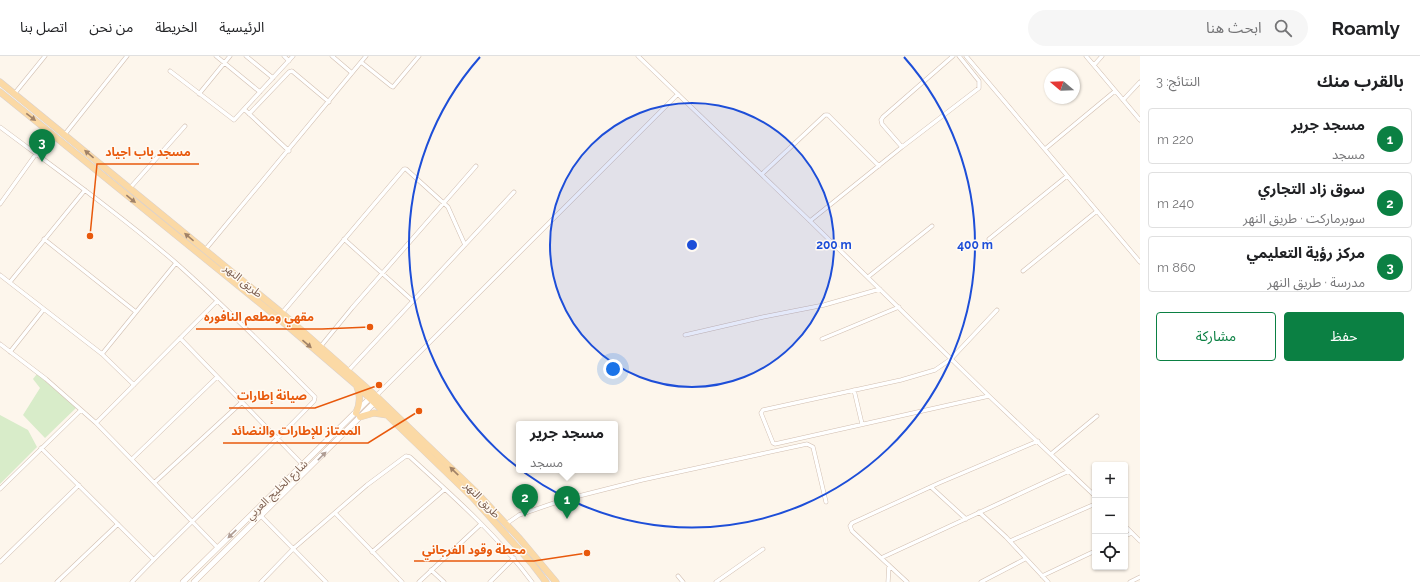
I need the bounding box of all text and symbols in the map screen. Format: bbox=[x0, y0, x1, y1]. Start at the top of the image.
search box bbox=[1028, 10, 1308, 46]
icon: search bbox=[1272, 17, 1294, 39]
text: Roamly bbox=[1332, 17, 1400, 39]
text: اتصل بنا bbox=[20, 19, 67, 35]
text: من نحن bbox=[89, 19, 133, 35]
text: الخريطة bbox=[155, 19, 197, 35]
text: الرئيسية bbox=[219, 19, 264, 35]
text: ابحث هنا bbox=[1206, 19, 1262, 37]
north arrow bbox=[1044, 68, 1080, 104]
text: بالقرب منك bbox=[1317, 71, 1404, 91]
text: النتائج: 3 bbox=[1156, 74, 1200, 89]
one-way arrow bbox=[25, 112, 36, 121]
text: مسجد جرير bbox=[1291, 116, 1365, 134]
pin: 3 bbox=[29, 129, 55, 162]
text: 220 m bbox=[1157, 132, 1194, 147]
text: 1 bbox=[1387, 132, 1393, 147]
callout: مسجد باب اجياد bbox=[97, 140, 199, 164]
text: مسجد باب اجياد bbox=[105, 145, 191, 159]
text: مسجد bbox=[1332, 147, 1365, 162]
one-way arrow bbox=[83, 149, 94, 158]
text: سوق زاد التجاري bbox=[1258, 180, 1365, 198]
one-way arrow bbox=[126, 194, 137, 203]
text: 240 m bbox=[1157, 196, 1194, 211]
text: 2 bbox=[1386, 196, 1394, 211]
text: سوبرماركت · طريق النهر bbox=[1243, 211, 1365, 226]
one-way arrow bbox=[183, 232, 194, 241]
centre of rings bbox=[685, 238, 699, 252]
text: 200 m bbox=[816, 238, 852, 252]
text: 400 m bbox=[957, 238, 993, 252]
text: مركز رؤية التعليمي bbox=[1246, 244, 1365, 262]
text: 860 m bbox=[1157, 260, 1196, 275]
text: 3 bbox=[1386, 260, 1394, 275]
street label: طريق النهر bbox=[220, 261, 265, 300]
text: مدرسة · طريق النهر bbox=[1267, 275, 1365, 290]
callout: مقهي ومطعم النافوره bbox=[196, 305, 322, 329]
text: مقهي ومطعم النافوره bbox=[204, 310, 314, 327]
button: مشاركة bbox=[1156, 312, 1276, 361]
button: حفظ bbox=[1284, 312, 1404, 361]
one-way arrow bbox=[302, 339, 313, 348]
your location bbox=[603, 359, 623, 379]
callout: صيانة إطارات bbox=[229, 384, 315, 408]
text: صيانة إطارات bbox=[237, 389, 307, 405]
callout: الممتاز للإطارات والنضائد bbox=[223, 419, 368, 443]
popup bbox=[516, 421, 618, 473]
text: الممتاز للإطارات والنضائد bbox=[231, 424, 361, 440]
text: مسجد جرير bbox=[530, 424, 604, 442]
one-way arrow bbox=[317, 451, 326, 461]
text: مسجد bbox=[530, 455, 563, 470]
street label: شارع الخليج العربي bbox=[244, 457, 312, 524]
map controls bbox=[1092, 462, 1128, 570]
button: + bbox=[1092, 462, 1128, 498]
one-way arrow bbox=[449, 466, 459, 476]
street label: طريق النهر bbox=[461, 478, 503, 521]
pin: 2 bbox=[512, 484, 538, 517]
pin: 1 bbox=[554, 486, 580, 519]
button: − bbox=[1092, 498, 1128, 534]
one-way arrow bbox=[227, 529, 237, 539]
button: locate bbox=[1092, 534, 1128, 570]
callout: محطة وقود الفرجاني bbox=[414, 537, 534, 561]
text: محطة وقود الفرجاني bbox=[422, 543, 526, 560]

